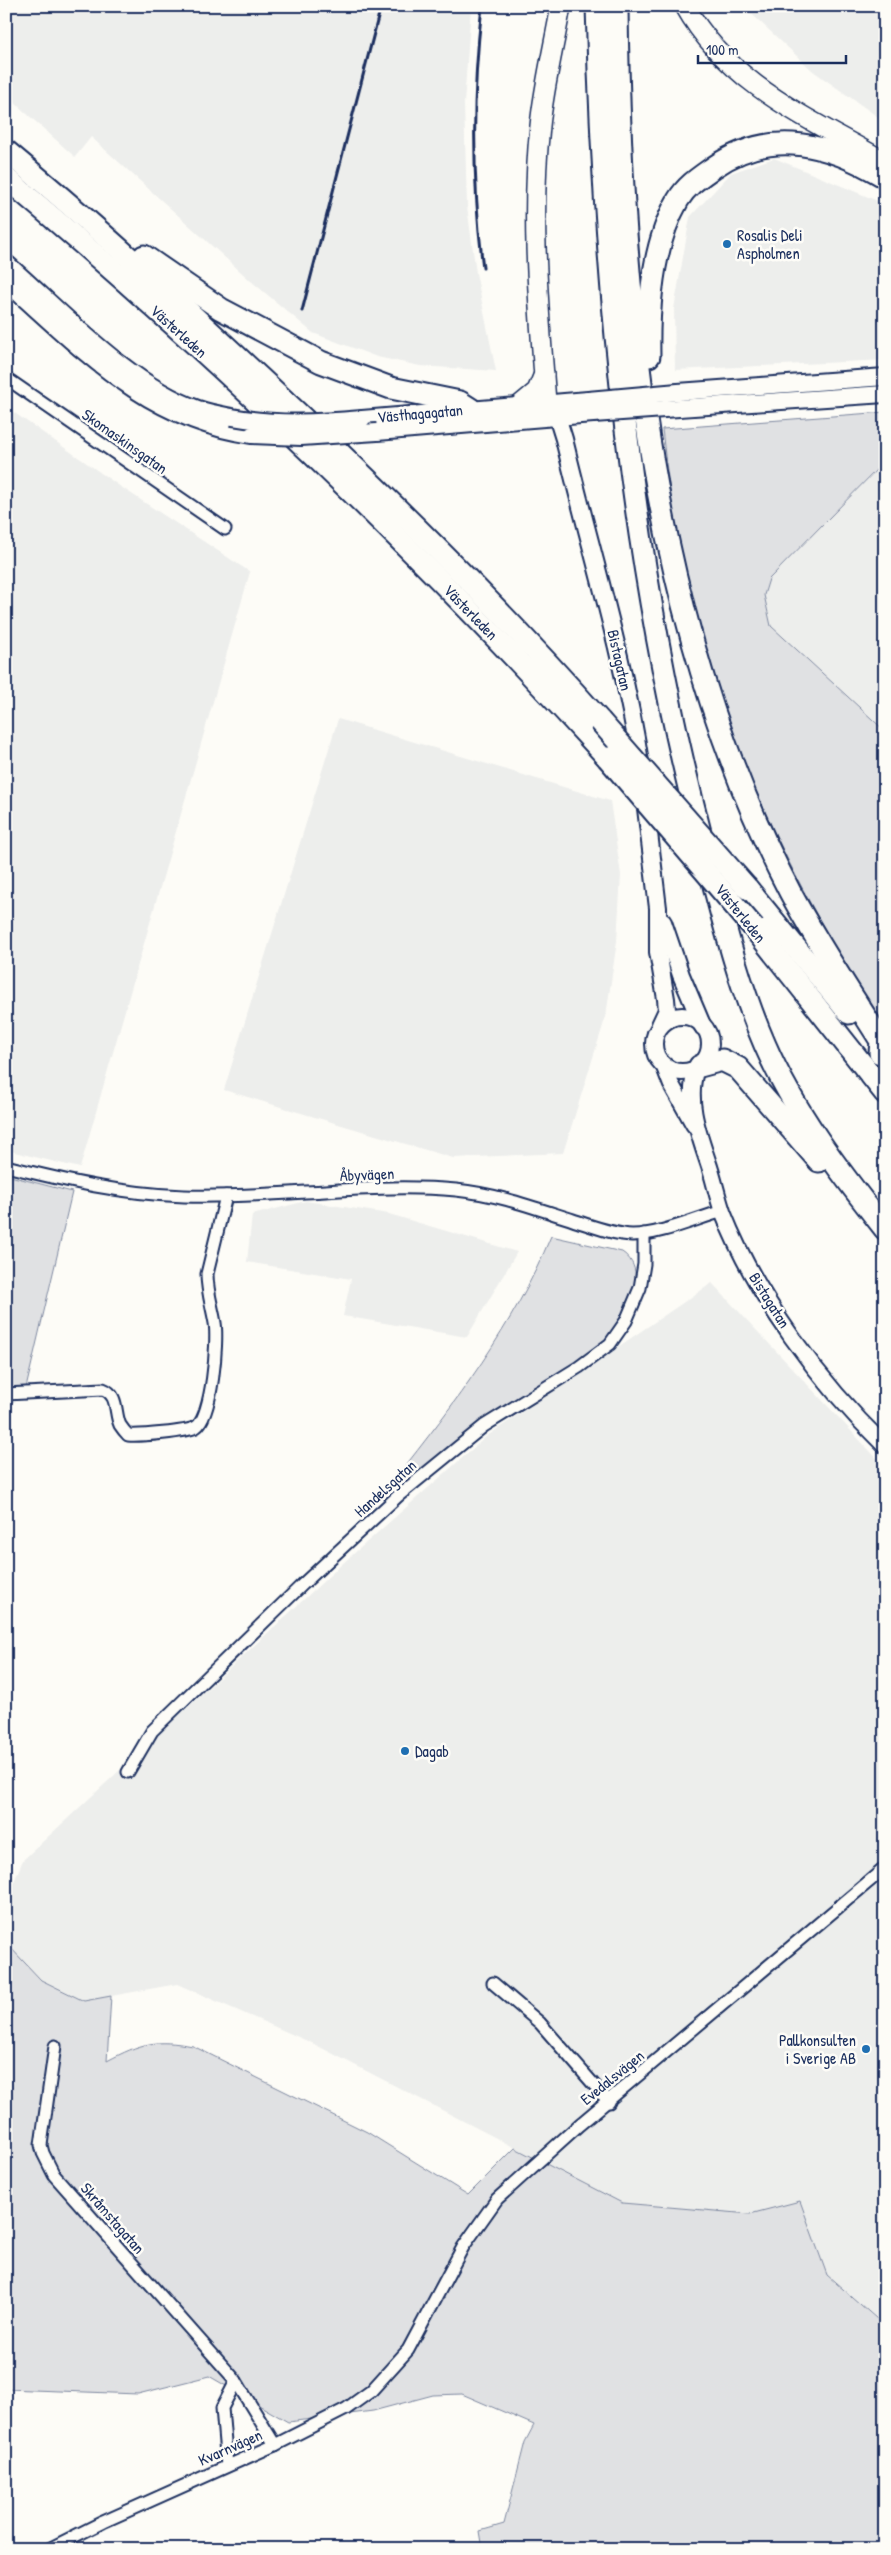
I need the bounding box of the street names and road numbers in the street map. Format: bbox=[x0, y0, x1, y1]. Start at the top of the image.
street label: Västerleden bbox=[146, 299, 212, 363]
street label: Västhagagatan bbox=[376, 398, 464, 428]
street label: Skomaskinsgatan bbox=[78, 403, 172, 479]
street label: Västerleden bbox=[439, 579, 503, 645]
street label: Bistagatan bbox=[602, 627, 638, 693]
street label: Västerleden bbox=[710, 879, 772, 947]
street label: Åbyvägen bbox=[339, 1162, 395, 1186]
street label: Bistagatan bbox=[744, 1268, 796, 1332]
street label: Handelsgatan bbox=[349, 1454, 421, 1522]
street label: Evedalsvägen bbox=[575, 2044, 649, 2110]
street label: Skråmstagatan bbox=[76, 2178, 150, 2258]
street label: Kvarnvägen bbox=[195, 2423, 265, 2471]

